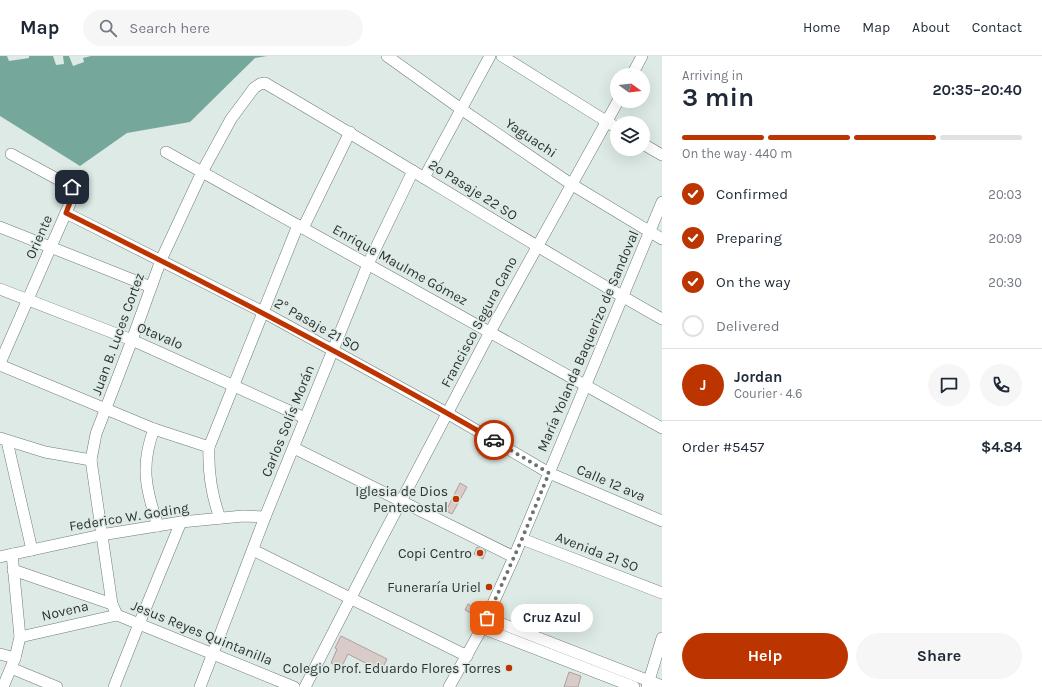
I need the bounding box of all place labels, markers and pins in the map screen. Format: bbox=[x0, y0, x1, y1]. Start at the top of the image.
pin bbox=[55, 170, 89, 204]
place label: Iglesia de Dios Pentecostal bbox=[355, 483, 448, 516]
marker: Iglesia de Dios Pentecostal bbox=[451, 494, 461, 504]
place label: Copi Centro bbox=[398, 545, 472, 562]
marker: Copi Centro bbox=[475, 548, 485, 558]
place label: Funeraría Uriel bbox=[387, 579, 481, 596]
marker: Funeraría Uriel bbox=[484, 582, 494, 592]
pin bbox=[470, 601, 504, 635]
callout: Cruz Azul bbox=[511, 604, 593, 632]
place label: Colegio Prof. Eduardo Flores Torres bbox=[283, 660, 501, 677]
marker: Colegio Prof. Eduardo Flores Torres bbox=[504, 663, 514, 673]

